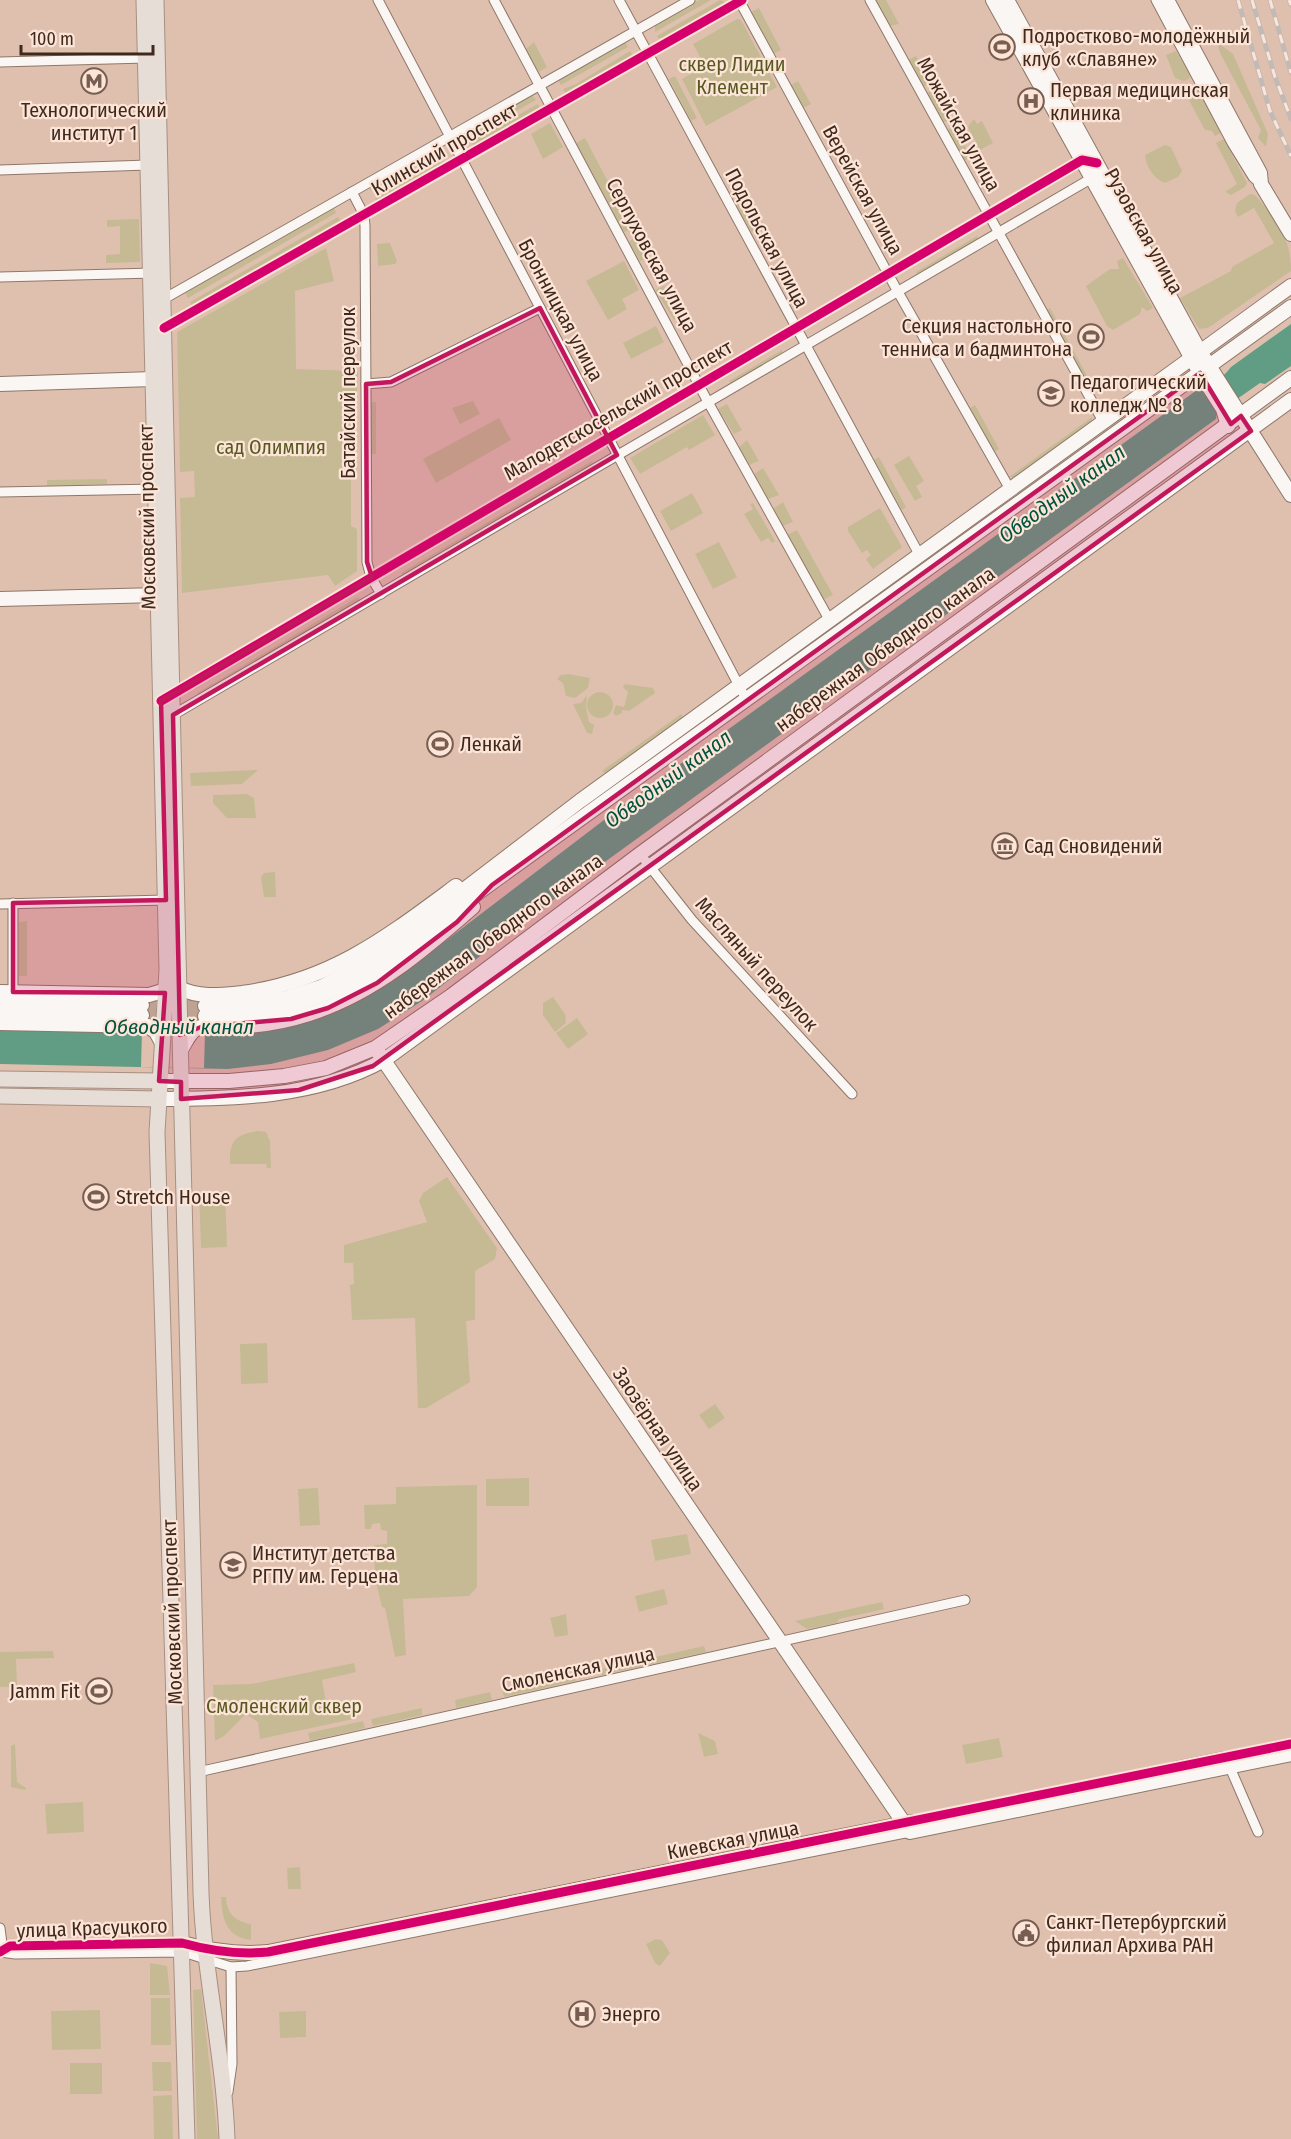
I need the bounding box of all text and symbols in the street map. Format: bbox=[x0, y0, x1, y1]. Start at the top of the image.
scale bar bbox=[21, 18, 153, 56]
place label: Подростково-молодёжный клуб «Славяне» bbox=[1022, 24, 1250, 71]
text: 100 m bbox=[30, 28, 74, 50]
sports icon: Подростково-молодёжный клуб «Славяне» bbox=[987, 32, 1017, 62]
park label: сквер Лидии Клемент bbox=[678, 52, 786, 99]
street label: Можайская улица bbox=[912, 53, 1006, 195]
metro station icon: Технологический институт 1 bbox=[79, 66, 109, 96]
place label: Первая медицинская клиника bbox=[1050, 78, 1229, 125]
hospital icon: Первая медицинская клиника bbox=[1016, 86, 1046, 116]
street label: Клинский проспект bbox=[367, 97, 522, 201]
place label: Технологический институт 1 bbox=[21, 98, 167, 145]
street label: Верейская улица bbox=[818, 121, 908, 259]
street label: Подольская улица bbox=[720, 164, 814, 312]
street label: Рузовская улица bbox=[1099, 164, 1189, 298]
street label: Серпуховская улица bbox=[601, 174, 703, 336]
street label: Бронницкая улица bbox=[513, 235, 609, 385]
street label: Батайский переулок bbox=[336, 306, 360, 479]
place label: Секция настольного тенниса и бадминтона bbox=[882, 314, 1072, 361]
sports icon: Секция настольного тенниса и бадминтона bbox=[1076, 322, 1106, 352]
street label: Малодетскосельский проспект bbox=[499, 334, 737, 485]
place label: Педагогический колледж № 8 bbox=[1070, 370, 1207, 417]
school or university icon: Педагогический колледж № 8 bbox=[1036, 378, 1066, 408]
street label: Московский проспект bbox=[133, 423, 161, 610]
park label: сад Олимпия bbox=[216, 435, 326, 459]
water label: Обводный канал bbox=[994, 439, 1130, 549]
street label: набережная Обводного канала bbox=[771, 561, 999, 737]
water label: Обводный канал bbox=[600, 724, 736, 834]
sports icon: Ленкай bbox=[425, 729, 455, 759]
place label: Ленкай bbox=[460, 732, 522, 756]
museum icon: Сад Сновидений bbox=[990, 831, 1020, 861]
place label: Сад Сновидений bbox=[1024, 834, 1162, 858]
street label: набережная Обводного канала bbox=[379, 848, 607, 1024]
street label: Масляный переулок bbox=[691, 892, 824, 1036]
water label: Обводный канал bbox=[104, 1014, 254, 1040]
sports icon: Stretch House bbox=[81, 1182, 111, 1212]
place label: Stretch House bbox=[116, 1185, 230, 1209]
street label: Заозёрная улица bbox=[608, 1363, 708, 1495]
street label: Московский проспект bbox=[157, 1518, 187, 1705]
place label: Институт детства РГПУ им. Герцена bbox=[252, 1541, 398, 1588]
school or university icon: Институт детства РГПУ им. Герцена bbox=[218, 1550, 248, 1580]
street label: Смоленская улица bbox=[499, 1641, 657, 1697]
sports icon: Jamm Fit bbox=[84, 1676, 114, 1706]
place label: Jamm Fit bbox=[10, 1679, 80, 1703]
park label: Смоленский сквер bbox=[206, 1694, 362, 1718]
street label: Киевская улица bbox=[665, 1815, 801, 1865]
place label: Санкт-Петербургский филиал Архива РАН bbox=[1046, 1910, 1227, 1957]
street label: улица Красуцкого bbox=[16, 1913, 168, 1943]
public building icon: Санкт-Петербургский филиал Архива РАН bbox=[1011, 1918, 1041, 1948]
hospital icon: Энерго bbox=[567, 1999, 597, 2029]
place label: Энерго bbox=[602, 2002, 661, 2026]

